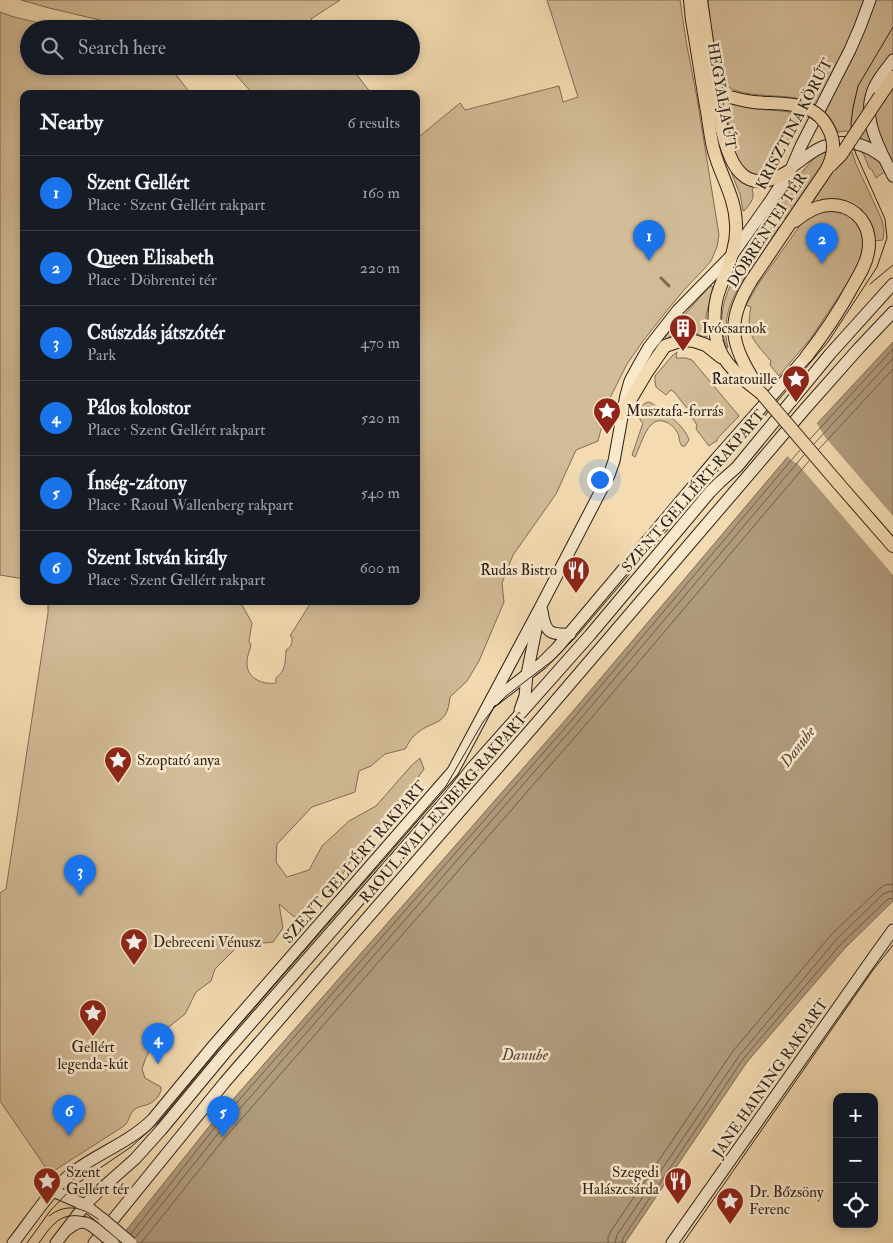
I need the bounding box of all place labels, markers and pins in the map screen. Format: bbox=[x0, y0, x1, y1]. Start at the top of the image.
pin: 1 bbox=[633, 220, 665, 261]
pin: 2 bbox=[806, 223, 838, 264]
building icon: Ivócsarnok bbox=[668, 313, 698, 352]
place label: Ivócsarnok bbox=[702, 319, 766, 338]
place icon: Ratatouille bbox=[781, 364, 811, 403]
place label: Ratatouille bbox=[711, 370, 777, 389]
place icon: Musztafa-forrás bbox=[592, 396, 622, 435]
place label: Musztafa-forrás bbox=[626, 402, 723, 421]
restaurant icon: Rudas Bistro bbox=[561, 555, 591, 594]
place label: Rudas Bistro bbox=[480, 561, 557, 580]
place icon: Szoptató anya bbox=[103, 745, 133, 784]
place label: Szoptató anya bbox=[137, 751, 221, 771]
pin: 3 bbox=[64, 855, 96, 896]
place icon: Debreceni Vénusz bbox=[119, 927, 149, 966]
place label: Debreceni Vénusz bbox=[153, 933, 261, 952]
place icon: Gellért legenda-kút bbox=[78, 998, 108, 1037]
pin: 4 bbox=[142, 1023, 174, 1064]
place label: Gellért legenda-kút bbox=[58, 1038, 129, 1074]
pin: 6 bbox=[53, 1095, 85, 1136]
pin: 5 bbox=[207, 1096, 239, 1137]
place label: Szent Gellért tér bbox=[66, 1163, 130, 1199]
place label: Szegedi Halászcsárda bbox=[582, 1163, 660, 1199]
place icon: Szent Gellért tér bbox=[32, 1166, 62, 1205]
restaurant icon: Szegedi Halászcsárda bbox=[663, 1166, 693, 1205]
place label: Dr. Bőzsöny Ferenc bbox=[749, 1183, 824, 1219]
place icon: Dr. Bőzsöny Ferenc bbox=[715, 1186, 745, 1225]

